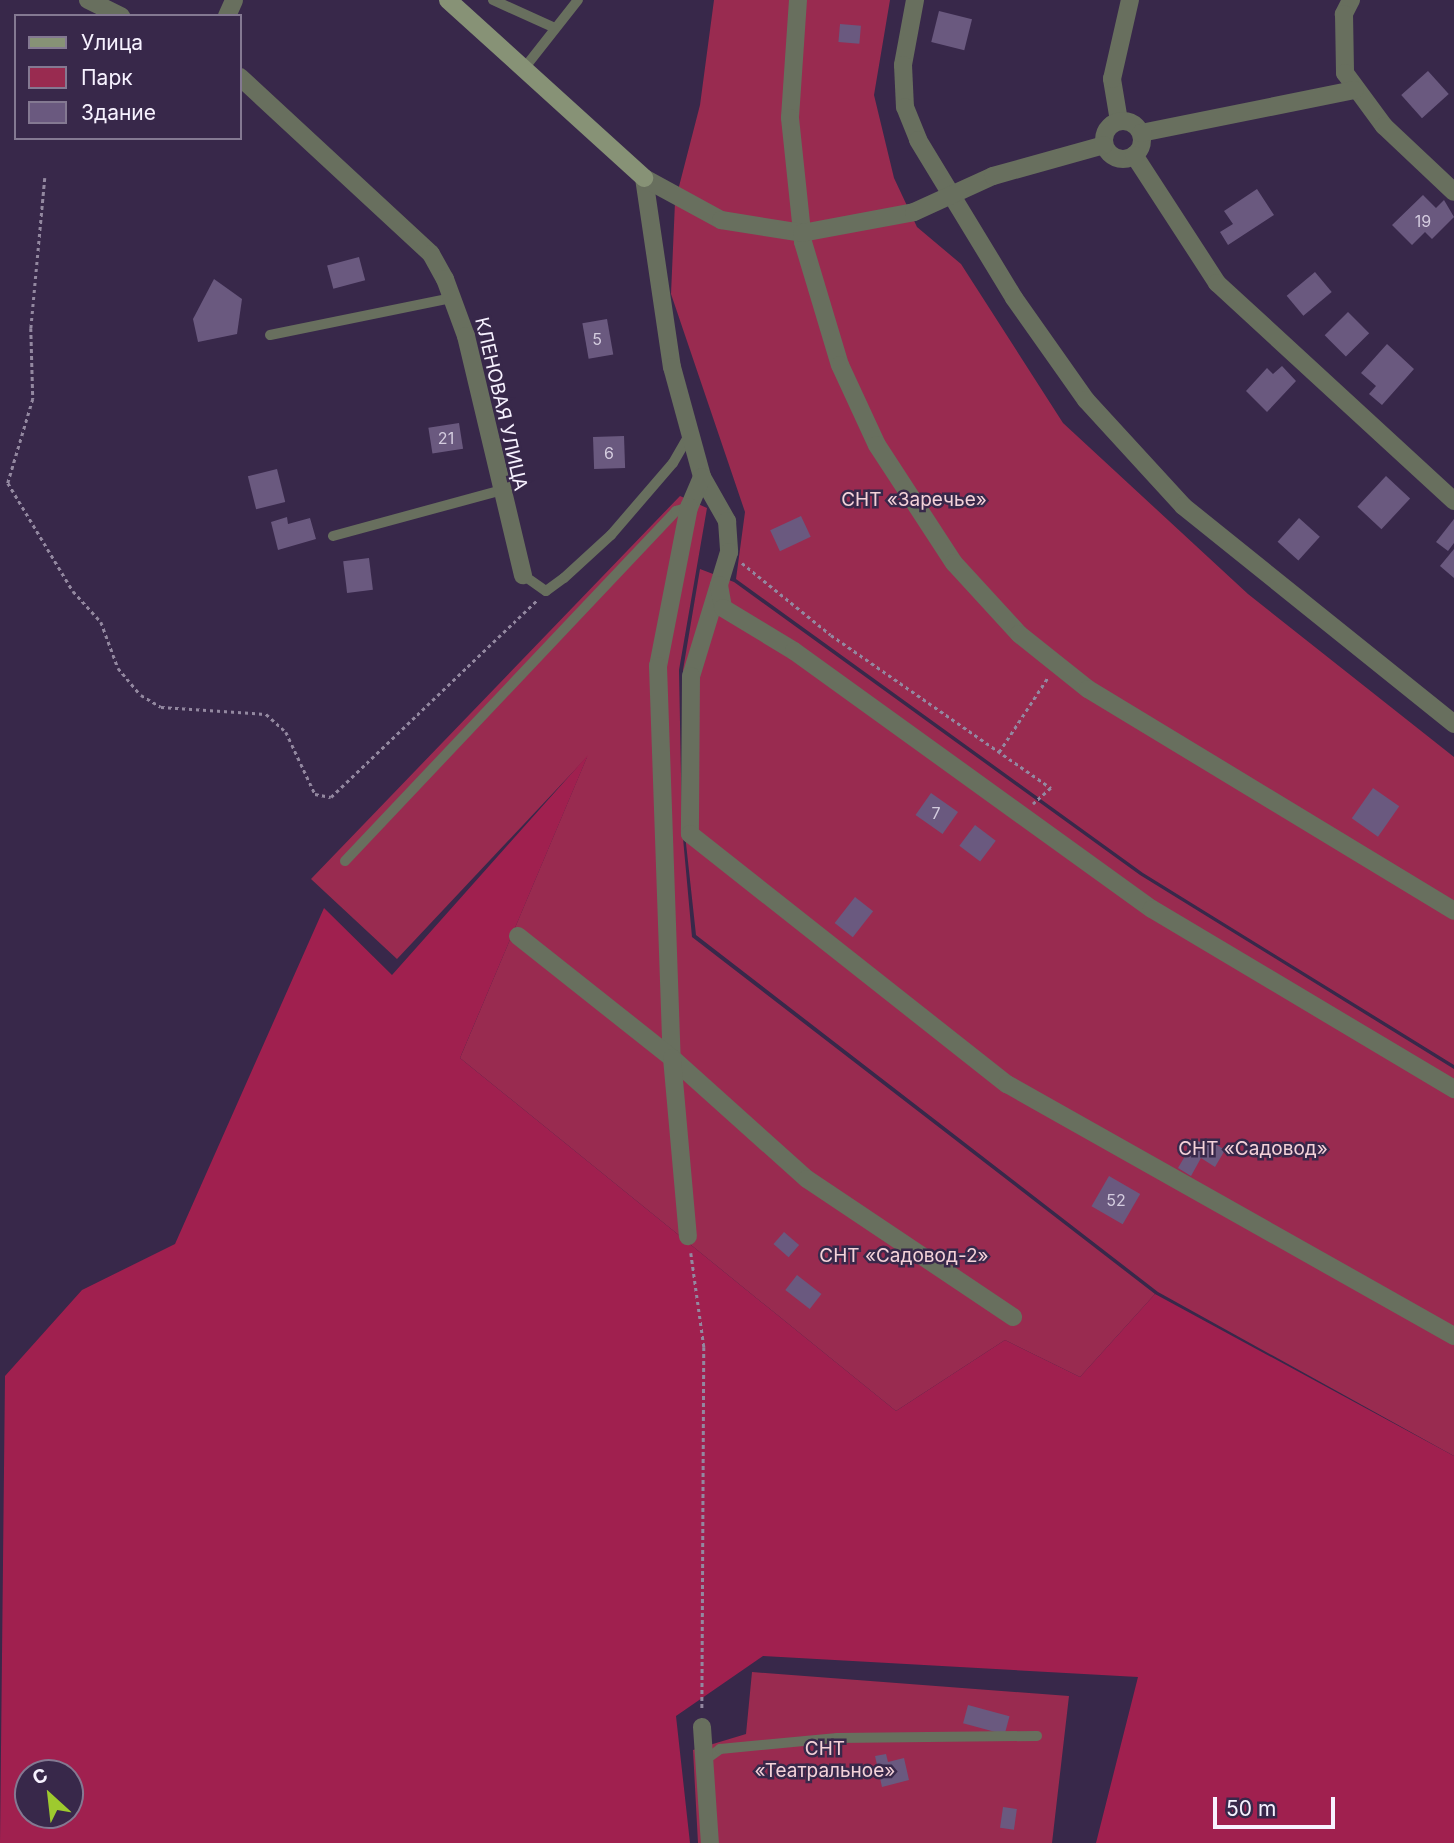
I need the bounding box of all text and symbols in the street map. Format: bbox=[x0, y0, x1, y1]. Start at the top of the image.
legend bbox=[14, 14, 242, 140]
text: Улица bbox=[81, 30, 143, 55]
text: Парк bbox=[81, 65, 133, 90]
text: Здание bbox=[81, 100, 156, 125]
house number: 19 bbox=[1415, 211, 1431, 231]
street label: КЛЕНОВАЯ УЛИЦА bbox=[470, 315, 532, 493]
house number: 5 bbox=[592, 329, 602, 349]
house number: 21 bbox=[438, 428, 454, 448]
house number: 6 bbox=[604, 443, 614, 463]
park label: СНТ «Заречье» bbox=[841, 489, 987, 511]
house number: 7 bbox=[931, 803, 941, 823]
park label: СНТ «Садовод» bbox=[1178, 1138, 1328, 1160]
house number: 52 bbox=[1106, 1190, 1126, 1210]
park label: СНТ «Садовод-2» bbox=[819, 1245, 989, 1267]
park label: СНТ «Театральное» bbox=[755, 1738, 895, 1782]
north arrow bbox=[14, 1759, 84, 1829]
text: С bbox=[29, 1763, 52, 1790]
scale bar bbox=[1216, 1784, 1338, 1828]
text: 50 m bbox=[1226, 1796, 1276, 1821]

